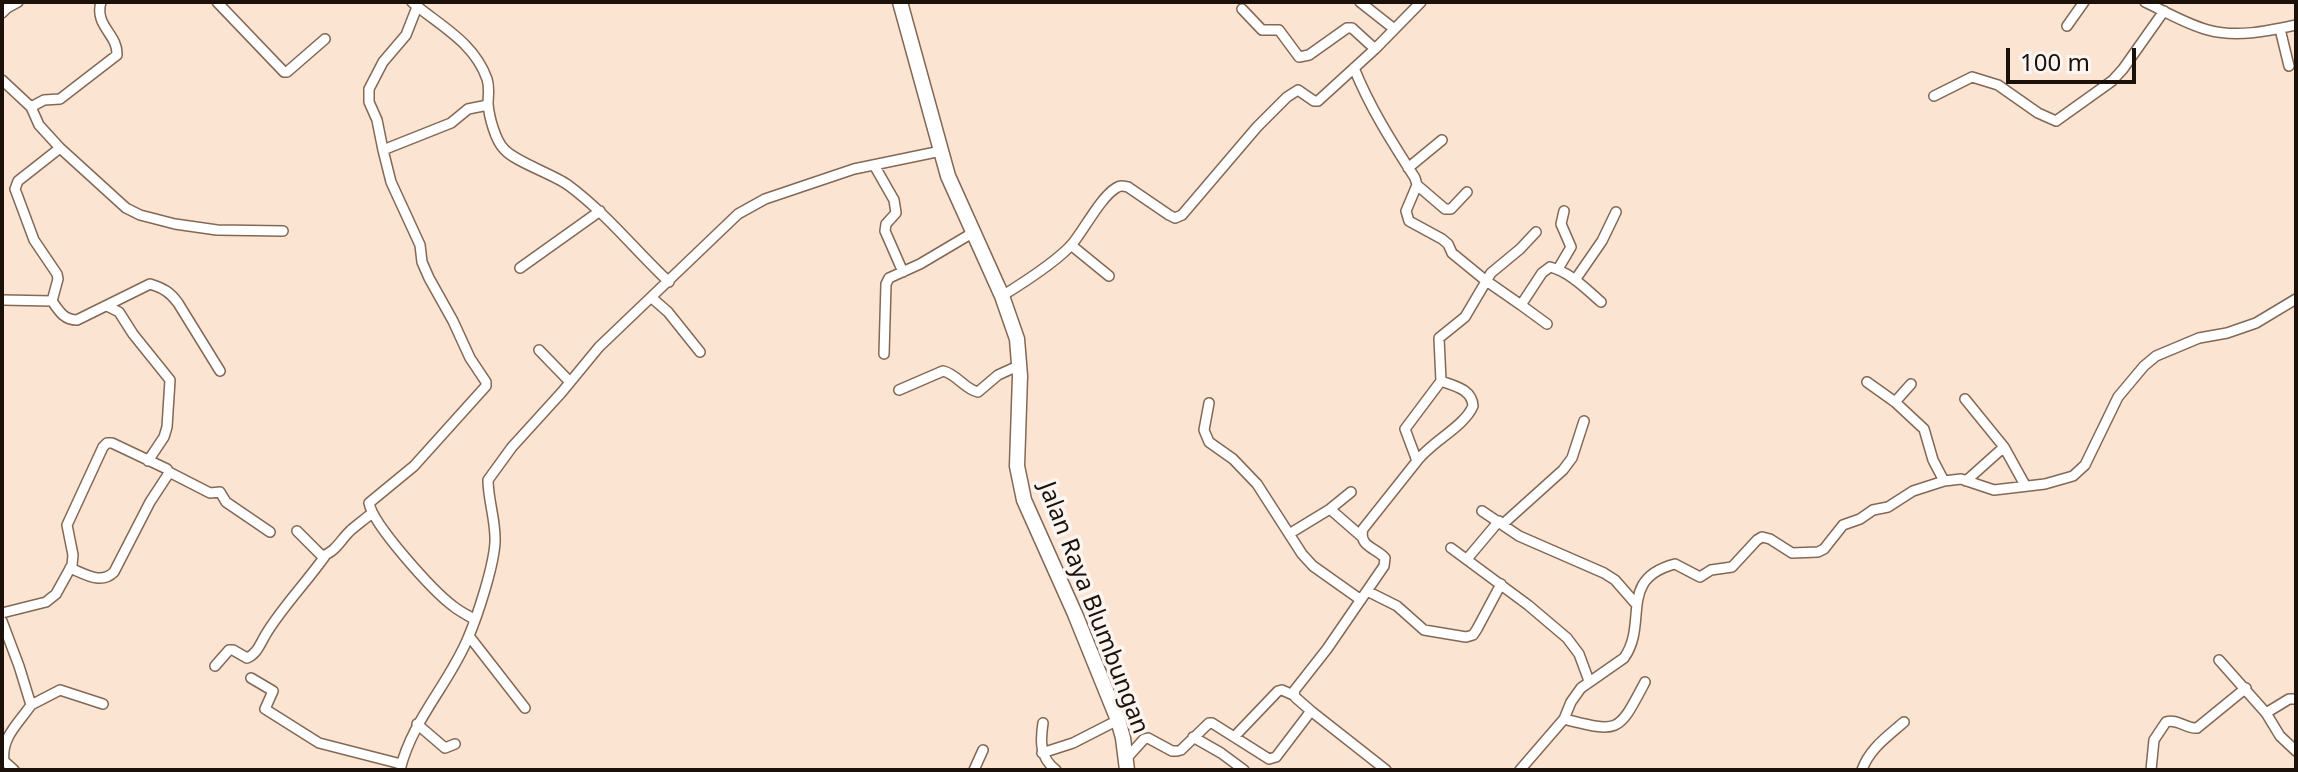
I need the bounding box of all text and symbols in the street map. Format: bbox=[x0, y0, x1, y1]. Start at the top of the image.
scale bar bbox=[2010, 32, 2140, 82]
text: 100 m bbox=[2020, 45, 2090, 78]
street label: Jalan Raya Blumbungan bbox=[1032, 478, 1154, 738]

